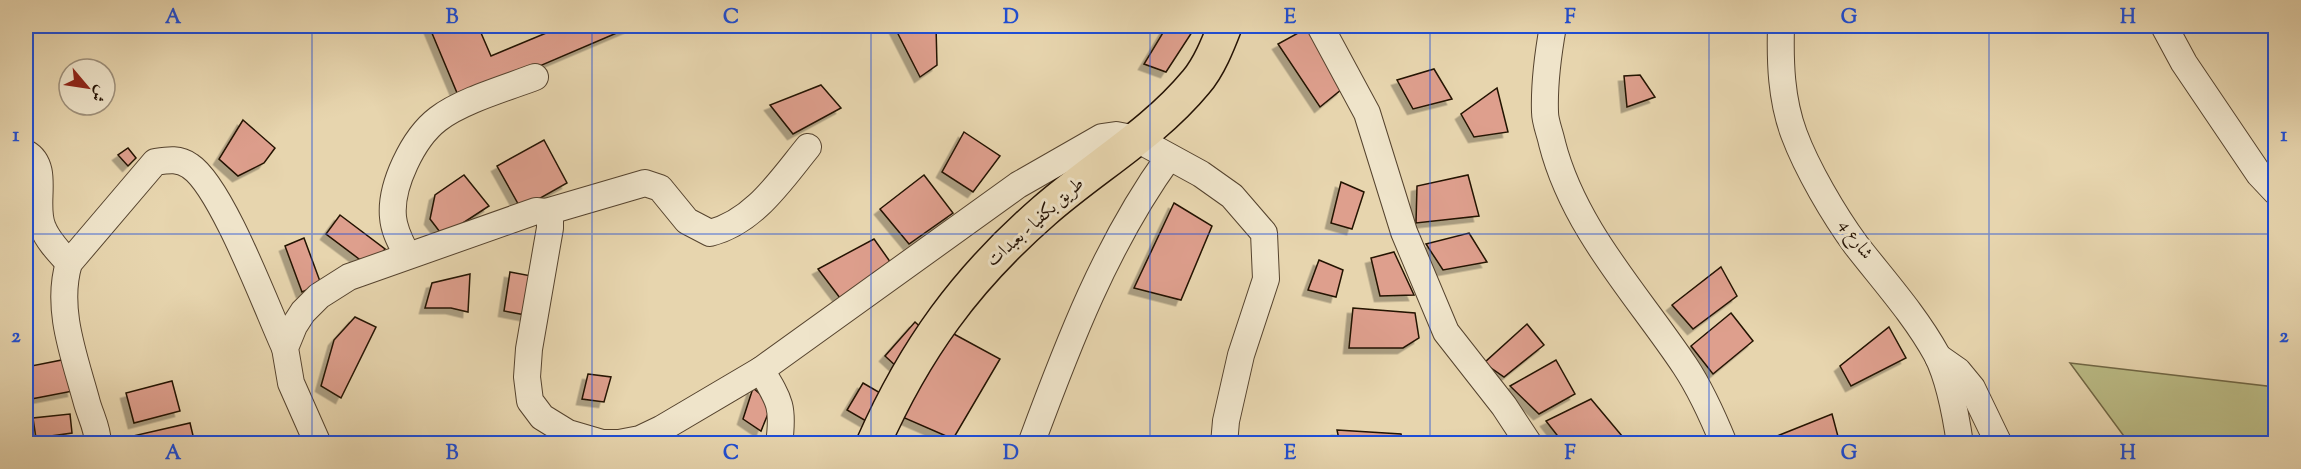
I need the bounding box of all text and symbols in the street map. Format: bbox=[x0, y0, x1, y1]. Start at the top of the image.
text: A bbox=[165, 4, 182, 33]
text: B bbox=[446, 4, 459, 33]
text: C bbox=[723, 4, 739, 33]
text: D bbox=[1003, 4, 1019, 33]
text: E bbox=[1284, 4, 1297, 33]
text: F bbox=[1564, 4, 1576, 33]
text: G bbox=[1841, 4, 1858, 33]
text: H bbox=[2120, 4, 2136, 33]
north arrow bbox=[57, 57, 117, 117]
text: ش bbox=[84, 81, 112, 106]
text: 1 bbox=[13, 122, 20, 151]
text: 1 bbox=[2281, 122, 2288, 151]
street label: طريق بكفيا - بعبدات bbox=[981, 172, 1091, 274]
street label: شارع 4 bbox=[1832, 214, 1878, 266]
text: 2 bbox=[11, 323, 21, 352]
text: 2 bbox=[2279, 323, 2289, 352]
text: A bbox=[165, 440, 182, 469]
text: B bbox=[446, 440, 459, 469]
text: C bbox=[723, 440, 739, 469]
text: D bbox=[1003, 440, 1019, 469]
text: E bbox=[1284, 440, 1297, 469]
text: F bbox=[1564, 440, 1576, 469]
text: G bbox=[1841, 440, 1858, 469]
text: H bbox=[2120, 440, 2136, 469]

